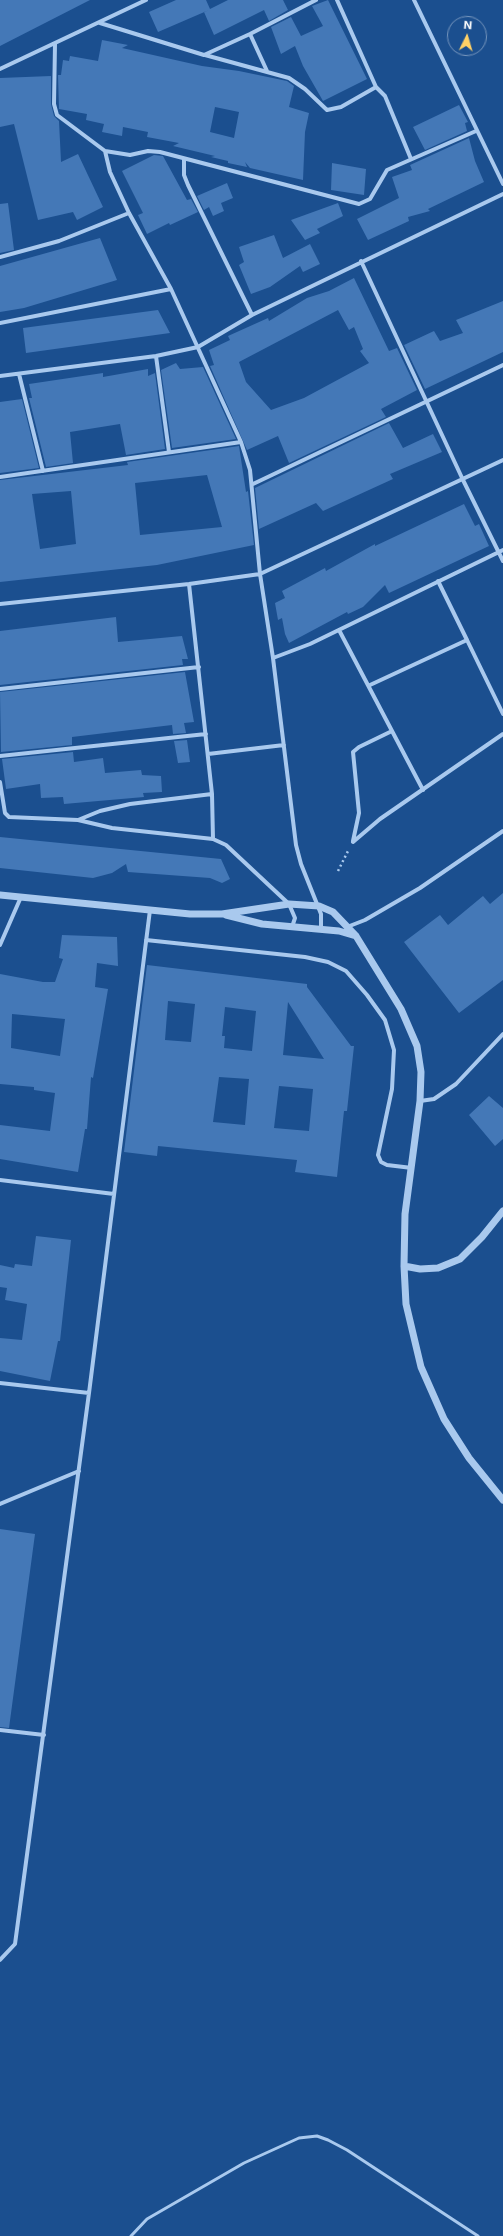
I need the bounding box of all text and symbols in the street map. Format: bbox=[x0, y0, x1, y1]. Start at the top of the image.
north arrow bbox=[447, 16, 487, 56]
text: N bbox=[463, 18, 473, 32]

